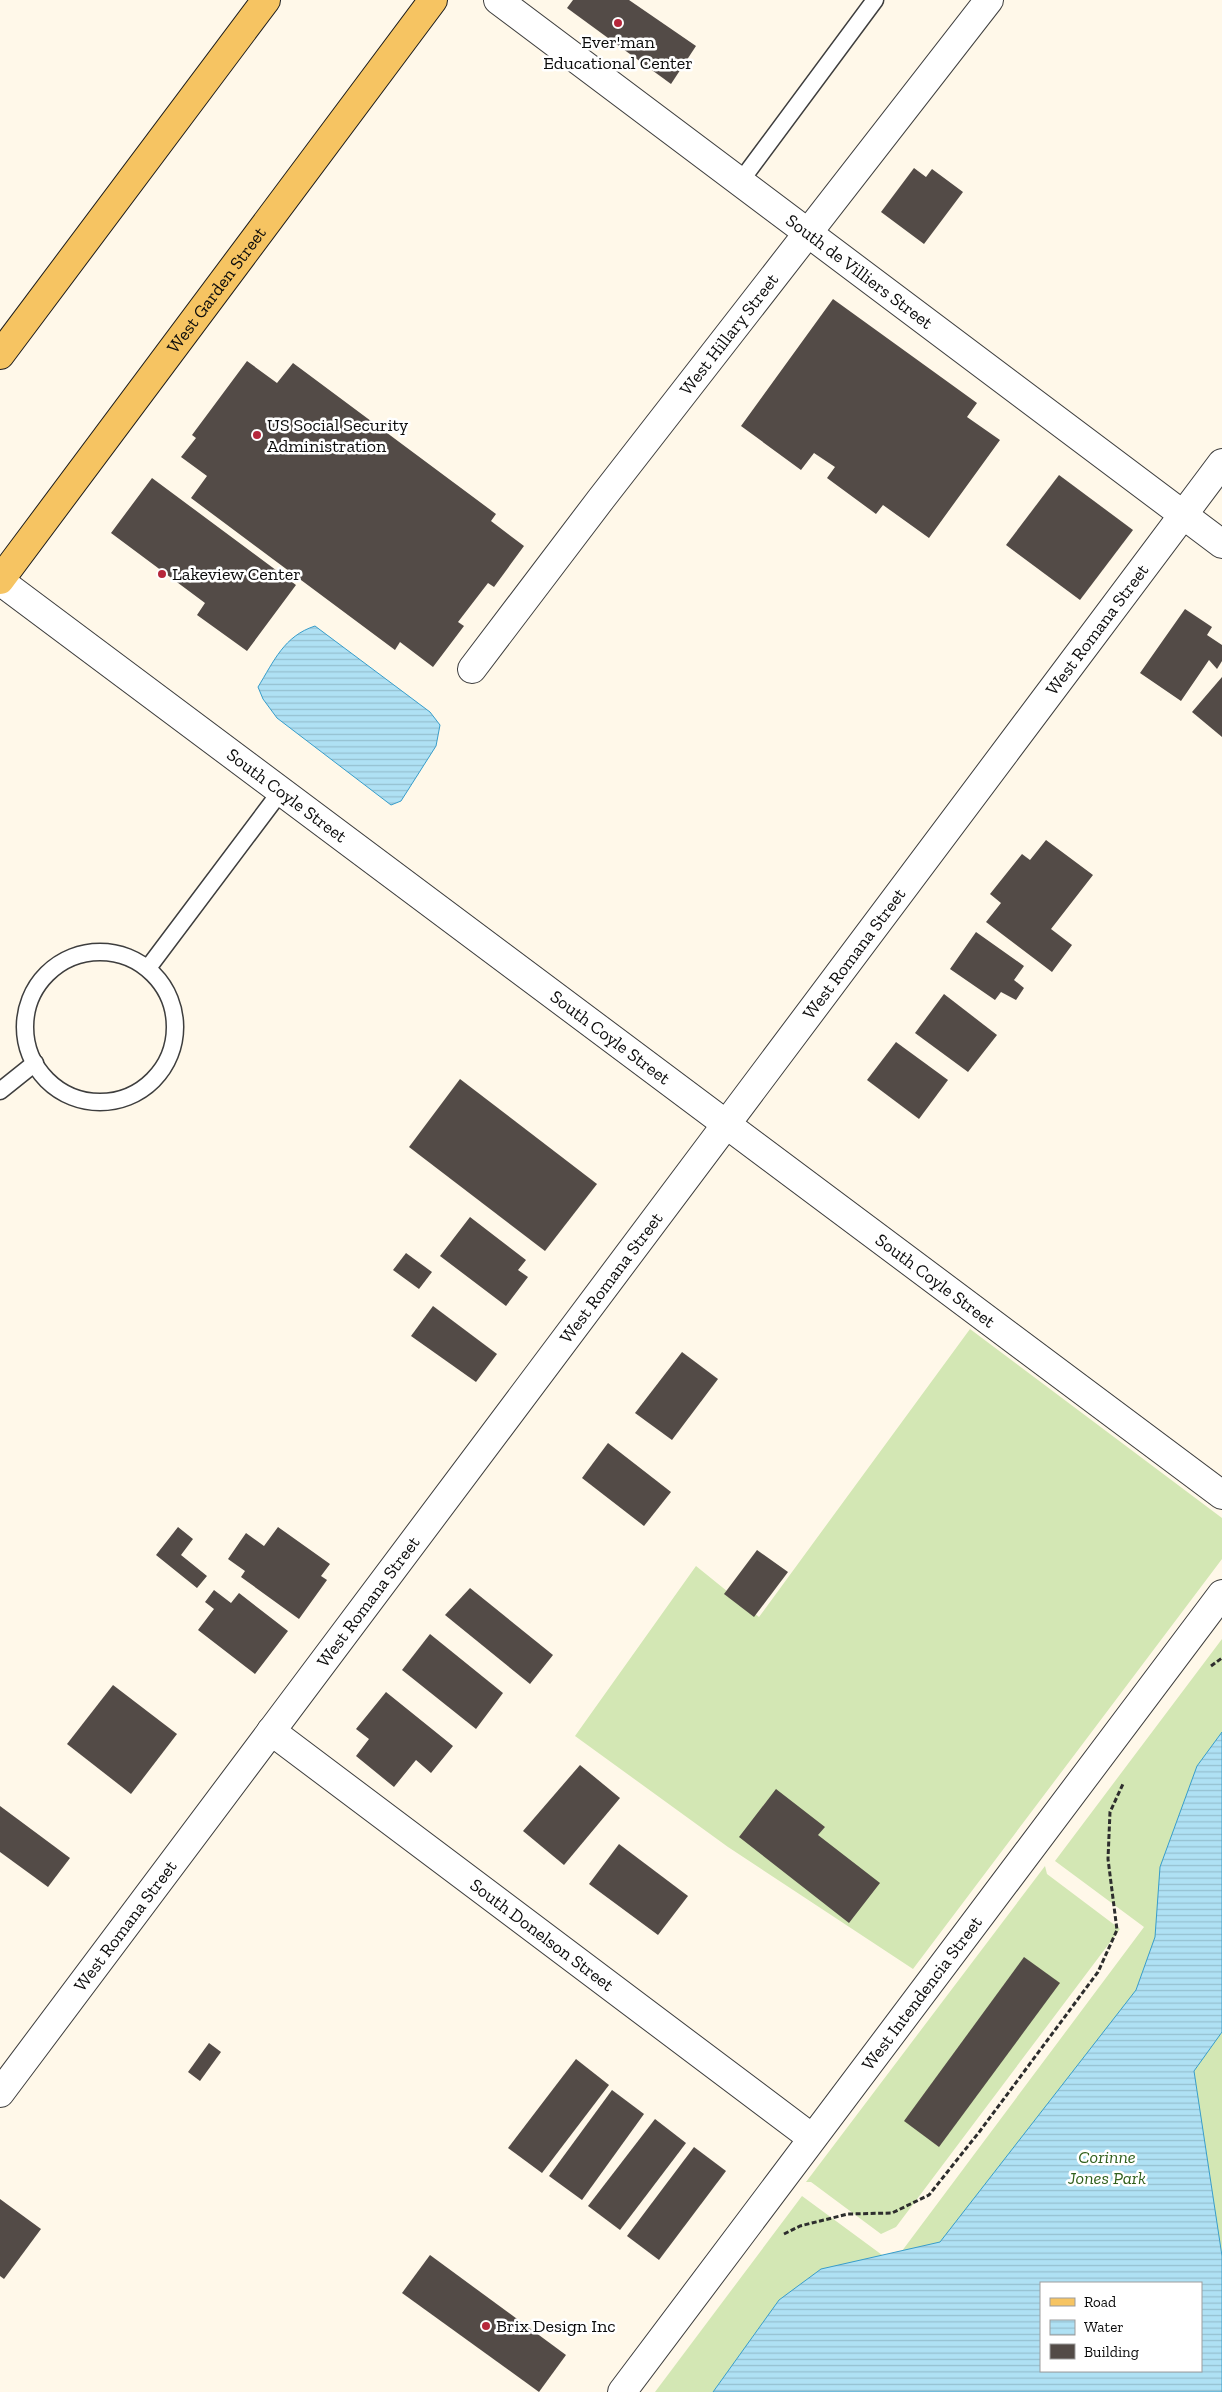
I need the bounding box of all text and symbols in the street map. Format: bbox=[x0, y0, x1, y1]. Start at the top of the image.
marker: Ever'man Educational Center bbox=[612, 17, 624, 29]
place label: Ever'man Educational Center bbox=[543, 31, 693, 74]
street label: South de Villiers Street bbox=[782, 209, 937, 334]
street label: West Garden Street bbox=[162, 222, 271, 357]
street label: West Hillary Street bbox=[675, 269, 783, 399]
place label: US Social Security Administration bbox=[267, 414, 409, 457]
marker: US Social Security Administration bbox=[251, 429, 263, 441]
street label: West Romana Street bbox=[1041, 559, 1154, 699]
place label: Lakeview Center bbox=[172, 563, 301, 585]
marker: Lakeview Center bbox=[156, 568, 168, 580]
street label: South Coyle Street bbox=[222, 743, 351, 848]
street label: West Romana Street bbox=[798, 884, 911, 1023]
street label: South Coyle Street bbox=[546, 985, 675, 1090]
street label: West Romana Street bbox=[555, 1208, 668, 1348]
street label: South Coyle Street bbox=[871, 1229, 1000, 1333]
street label: West Romana Street bbox=[312, 1532, 425, 1672]
street label: West Romana Street bbox=[69, 1856, 182, 1996]
street label: South Donelson Street bbox=[466, 1874, 618, 1996]
street label: West Intendencia Street bbox=[857, 1912, 987, 2075]
park label: Corinne Jones Park bbox=[1067, 2146, 1146, 2189]
legend bbox=[1040, 2282, 1202, 2372]
text: Road bbox=[1084, 2293, 1117, 2311]
place label: Brix Design Inc bbox=[496, 2315, 616, 2337]
text: Water bbox=[1084, 2318, 1124, 2336]
marker: Brix Design Inc bbox=[480, 2320, 492, 2332]
text: Building bbox=[1084, 2343, 1139, 2361]

